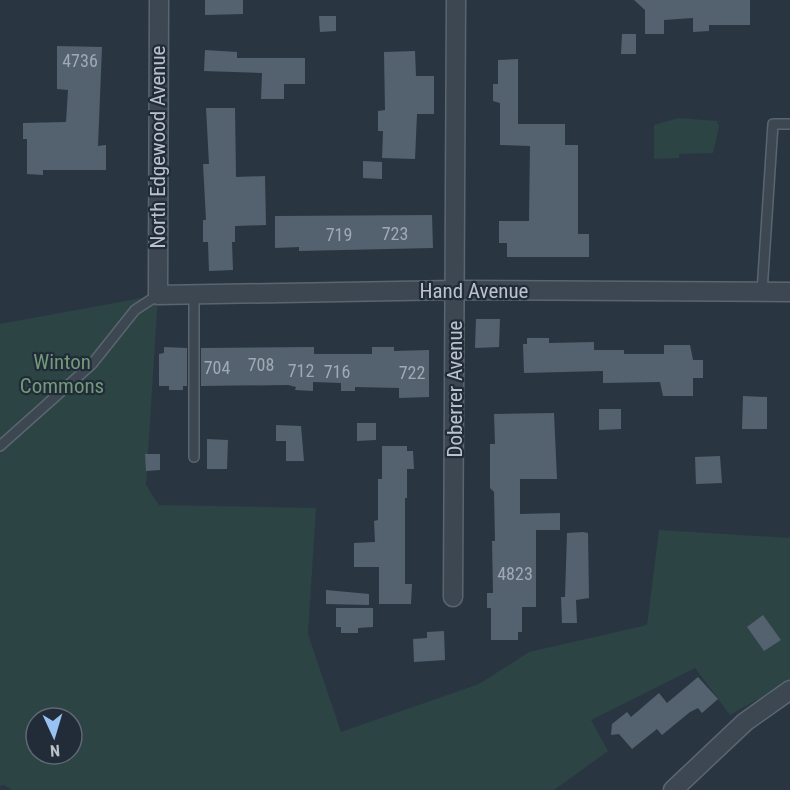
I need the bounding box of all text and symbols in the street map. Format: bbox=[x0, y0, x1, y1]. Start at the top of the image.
street label: North Edgewood Avenue bbox=[146, 45, 170, 248]
house number: 4736 bbox=[62, 50, 98, 71]
house number: 723 bbox=[382, 223, 408, 244]
house number: 719 bbox=[326, 224, 352, 245]
street label: Hand Avenue bbox=[420, 279, 529, 303]
street label: Doberrer Avenue bbox=[443, 320, 467, 457]
park label: Winton Commons bbox=[20, 350, 104, 398]
house number: 708 bbox=[248, 354, 274, 375]
house number: 704 bbox=[204, 357, 230, 378]
house number: 712 bbox=[288, 360, 314, 381]
house number: 716 bbox=[324, 361, 350, 382]
house number: 722 bbox=[399, 362, 425, 383]
house number: 4823 bbox=[497, 563, 533, 584]
north arrow bbox=[24, 706, 84, 766]
text: N bbox=[49, 741, 61, 760]

